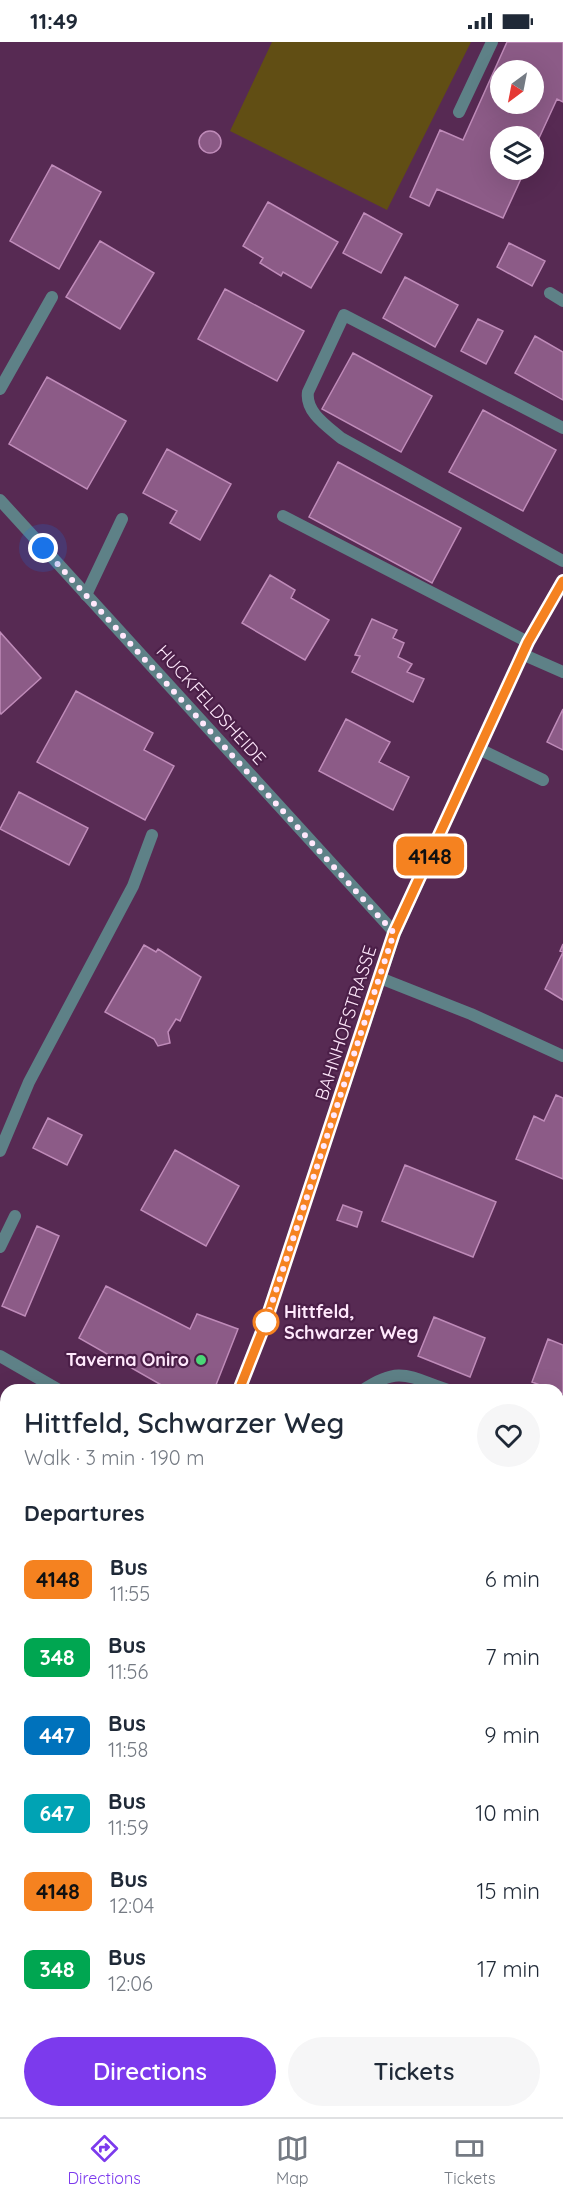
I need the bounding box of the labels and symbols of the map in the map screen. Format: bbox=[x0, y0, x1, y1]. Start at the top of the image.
north arrow bbox=[490, 60, 544, 114]
your location bbox=[28, 533, 58, 563]
street label: HUCKFELDSHEIDE bbox=[151, 640, 271, 769]
line badge: 4148 bbox=[388, 836, 472, 876]
street label: BAHNHOFSTRASSE bbox=[310, 943, 381, 1103]
place label: Hittfeld, Schwarzer Weg bbox=[284, 1300, 418, 1344]
marker: Hittfeld, Schwarzer Weg bbox=[253, 1309, 279, 1335]
place label: Taverna Oniro bbox=[66, 1348, 189, 1371]
marker: Taverna Oniro bbox=[194, 1353, 208, 1367]

